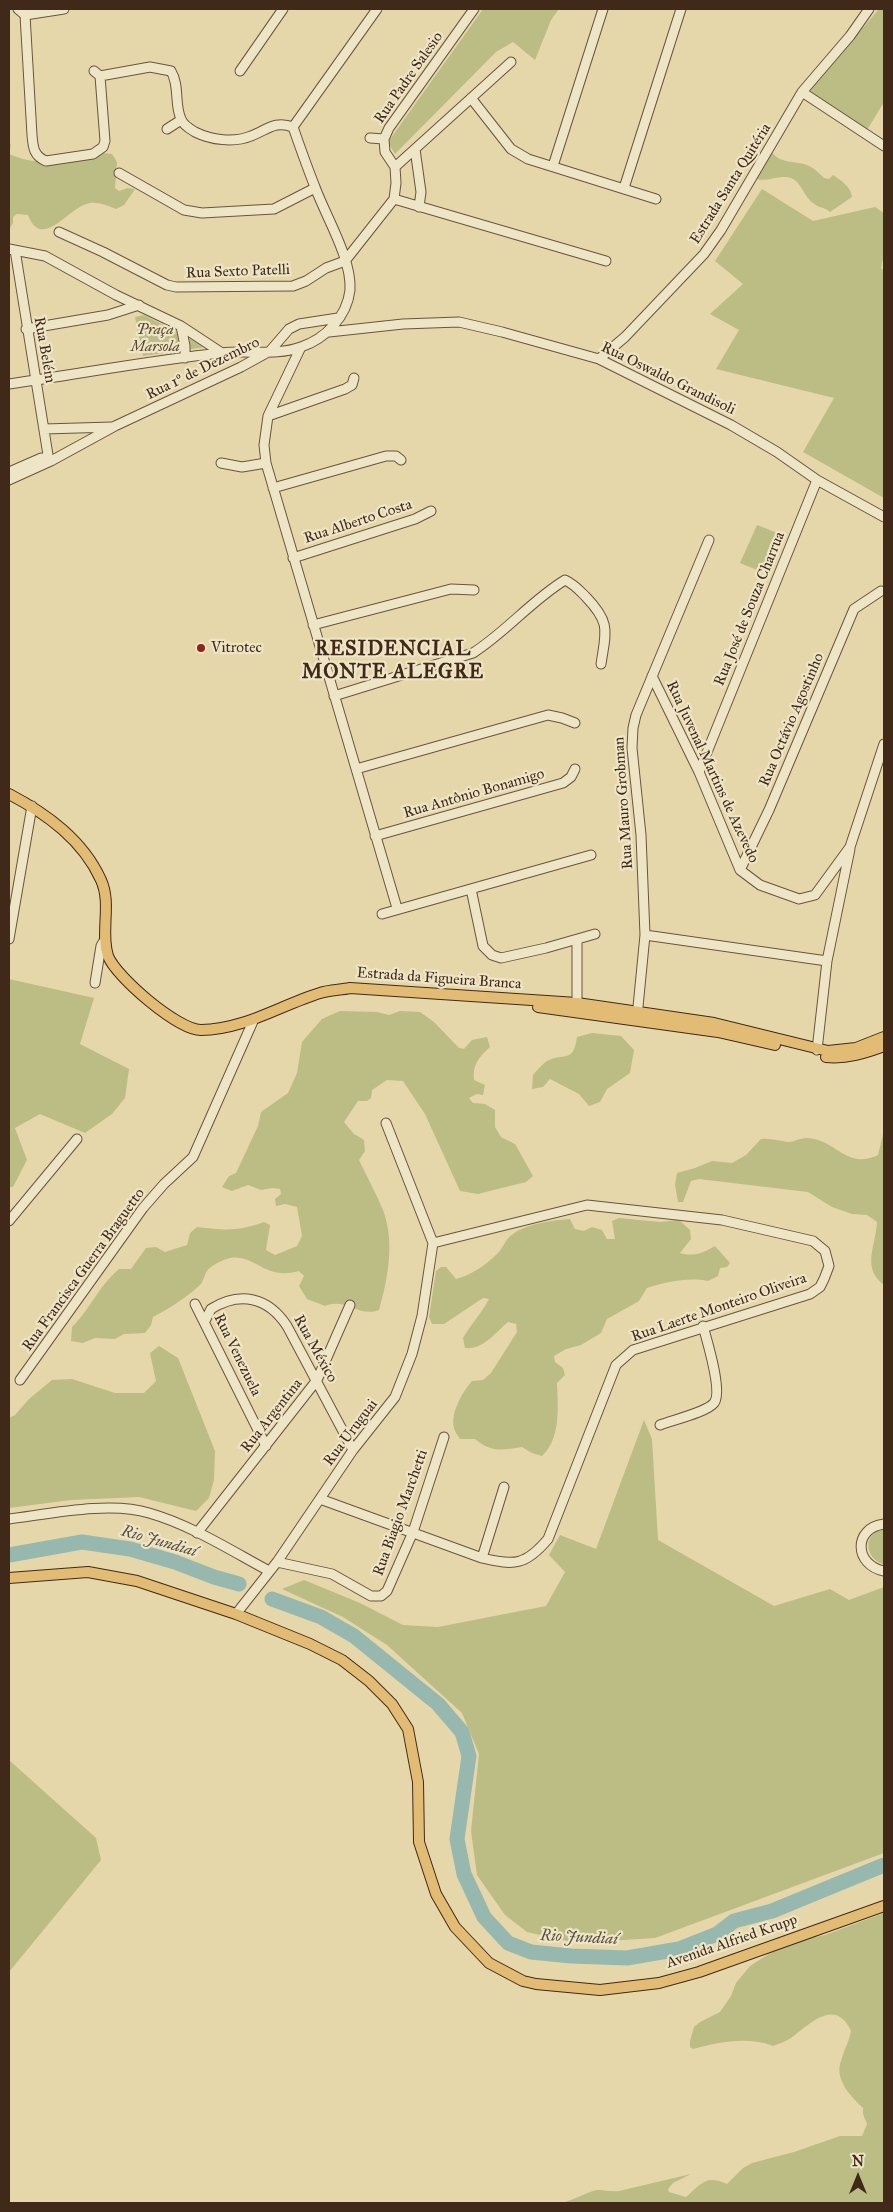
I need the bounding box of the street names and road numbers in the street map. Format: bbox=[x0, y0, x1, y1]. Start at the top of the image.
street label: Rua Padre Salesio bbox=[371, 29, 447, 127]
street label: Estrada Santa Quitéria bbox=[687, 120, 775, 248]
street label: Rua Sexto Patelli bbox=[186, 261, 290, 283]
street label: Rua Belém bbox=[29, 315, 59, 385]
street label: Rua 1º de Dezembro bbox=[143, 334, 263, 404]
street label: Rua Oswaldo Grandisoli bbox=[598, 339, 738, 419]
street label: Rua Alberto Costa bbox=[302, 496, 414, 548]
street label: Rua José de Souza Charrua bbox=[711, 529, 789, 689]
street label: Rua Octávio Agostinho bbox=[756, 651, 828, 789]
street label: Rua Juvenal Martins de Azevedo bbox=[662, 678, 762, 866]
street label: Rua Mauro Grobman bbox=[610, 736, 638, 870]
street label: Rua Antônio Bonamigo bbox=[402, 765, 546, 823]
street label: Estrada da Figueira Branca bbox=[356, 964, 522, 994]
street label: Rua Francisca Guerra Braguetto bbox=[19, 1185, 149, 1355]
street label: Rua Laerte Monteiro Oliveira bbox=[629, 1270, 809, 1346]
street label: Rua Venezuela bbox=[209, 1311, 265, 1399]
street label: Rua México bbox=[289, 1312, 341, 1386]
street label: Rua Argentina bbox=[238, 1375, 306, 1457]
street label: Rua Uruguai bbox=[320, 1396, 382, 1470]
street label: Rua Biagio Marchetti bbox=[370, 1447, 432, 1579]
street label: Avenida Alfried Krupp bbox=[664, 1911, 800, 1973]

